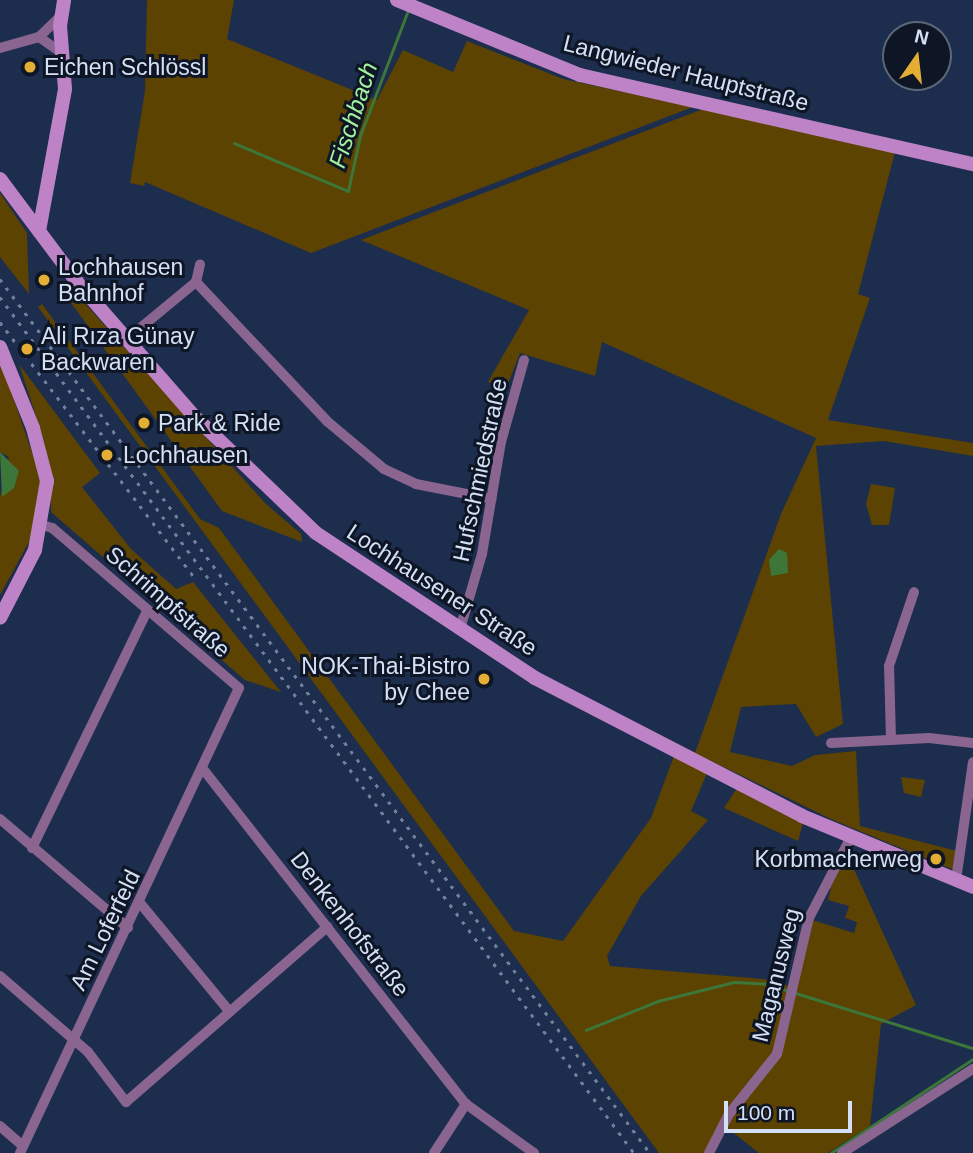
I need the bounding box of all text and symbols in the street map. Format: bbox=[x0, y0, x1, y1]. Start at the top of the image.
north arrow bbox=[882, 21, 952, 91]
text: N bbox=[913, 25, 931, 49]
street label: Langwieder Hauptstraße bbox=[560, 29, 812, 117]
place label: Eichen Schlössl bbox=[44, 53, 206, 81]
marker: Eichen Schlössl bbox=[22, 59, 38, 75]
water label: Fischbach bbox=[322, 59, 384, 171]
place label: Lochhausen Bahnhof bbox=[58, 253, 183, 307]
marker: Lochhausen Bahnhof bbox=[36, 272, 52, 288]
place label: Ali Rıza Günay Backwaren bbox=[41, 322, 194, 376]
marker: Ali Rıza Günay Backwaren bbox=[19, 341, 35, 357]
street label: Hufschmiedstraße bbox=[447, 376, 513, 564]
place label: Park & Ride bbox=[158, 409, 281, 437]
marker: Park & Ride bbox=[136, 415, 152, 431]
place label: Lochhausen bbox=[123, 441, 248, 469]
marker: Lochhausen bbox=[97, 445, 117, 465]
street label: Lochhausener Straße bbox=[342, 518, 542, 662]
street label: Schrimpfstraße bbox=[100, 540, 236, 664]
place label: NOK-Thai-Bistro by Chee bbox=[301, 652, 470, 706]
marker: NOK-Thai-Bistro by Chee bbox=[476, 671, 492, 687]
place label: Korbmacherweg bbox=[755, 845, 922, 873]
street label: Denkenhofstraße bbox=[285, 846, 415, 1002]
marker: Korbmacherweg bbox=[928, 851, 944, 867]
street label: Am Loferfeld bbox=[64, 865, 146, 995]
street label: Maganusweg bbox=[746, 905, 806, 1045]
scale bar bbox=[728, 1086, 856, 1130]
text: 100 m bbox=[737, 1101, 795, 1124]

